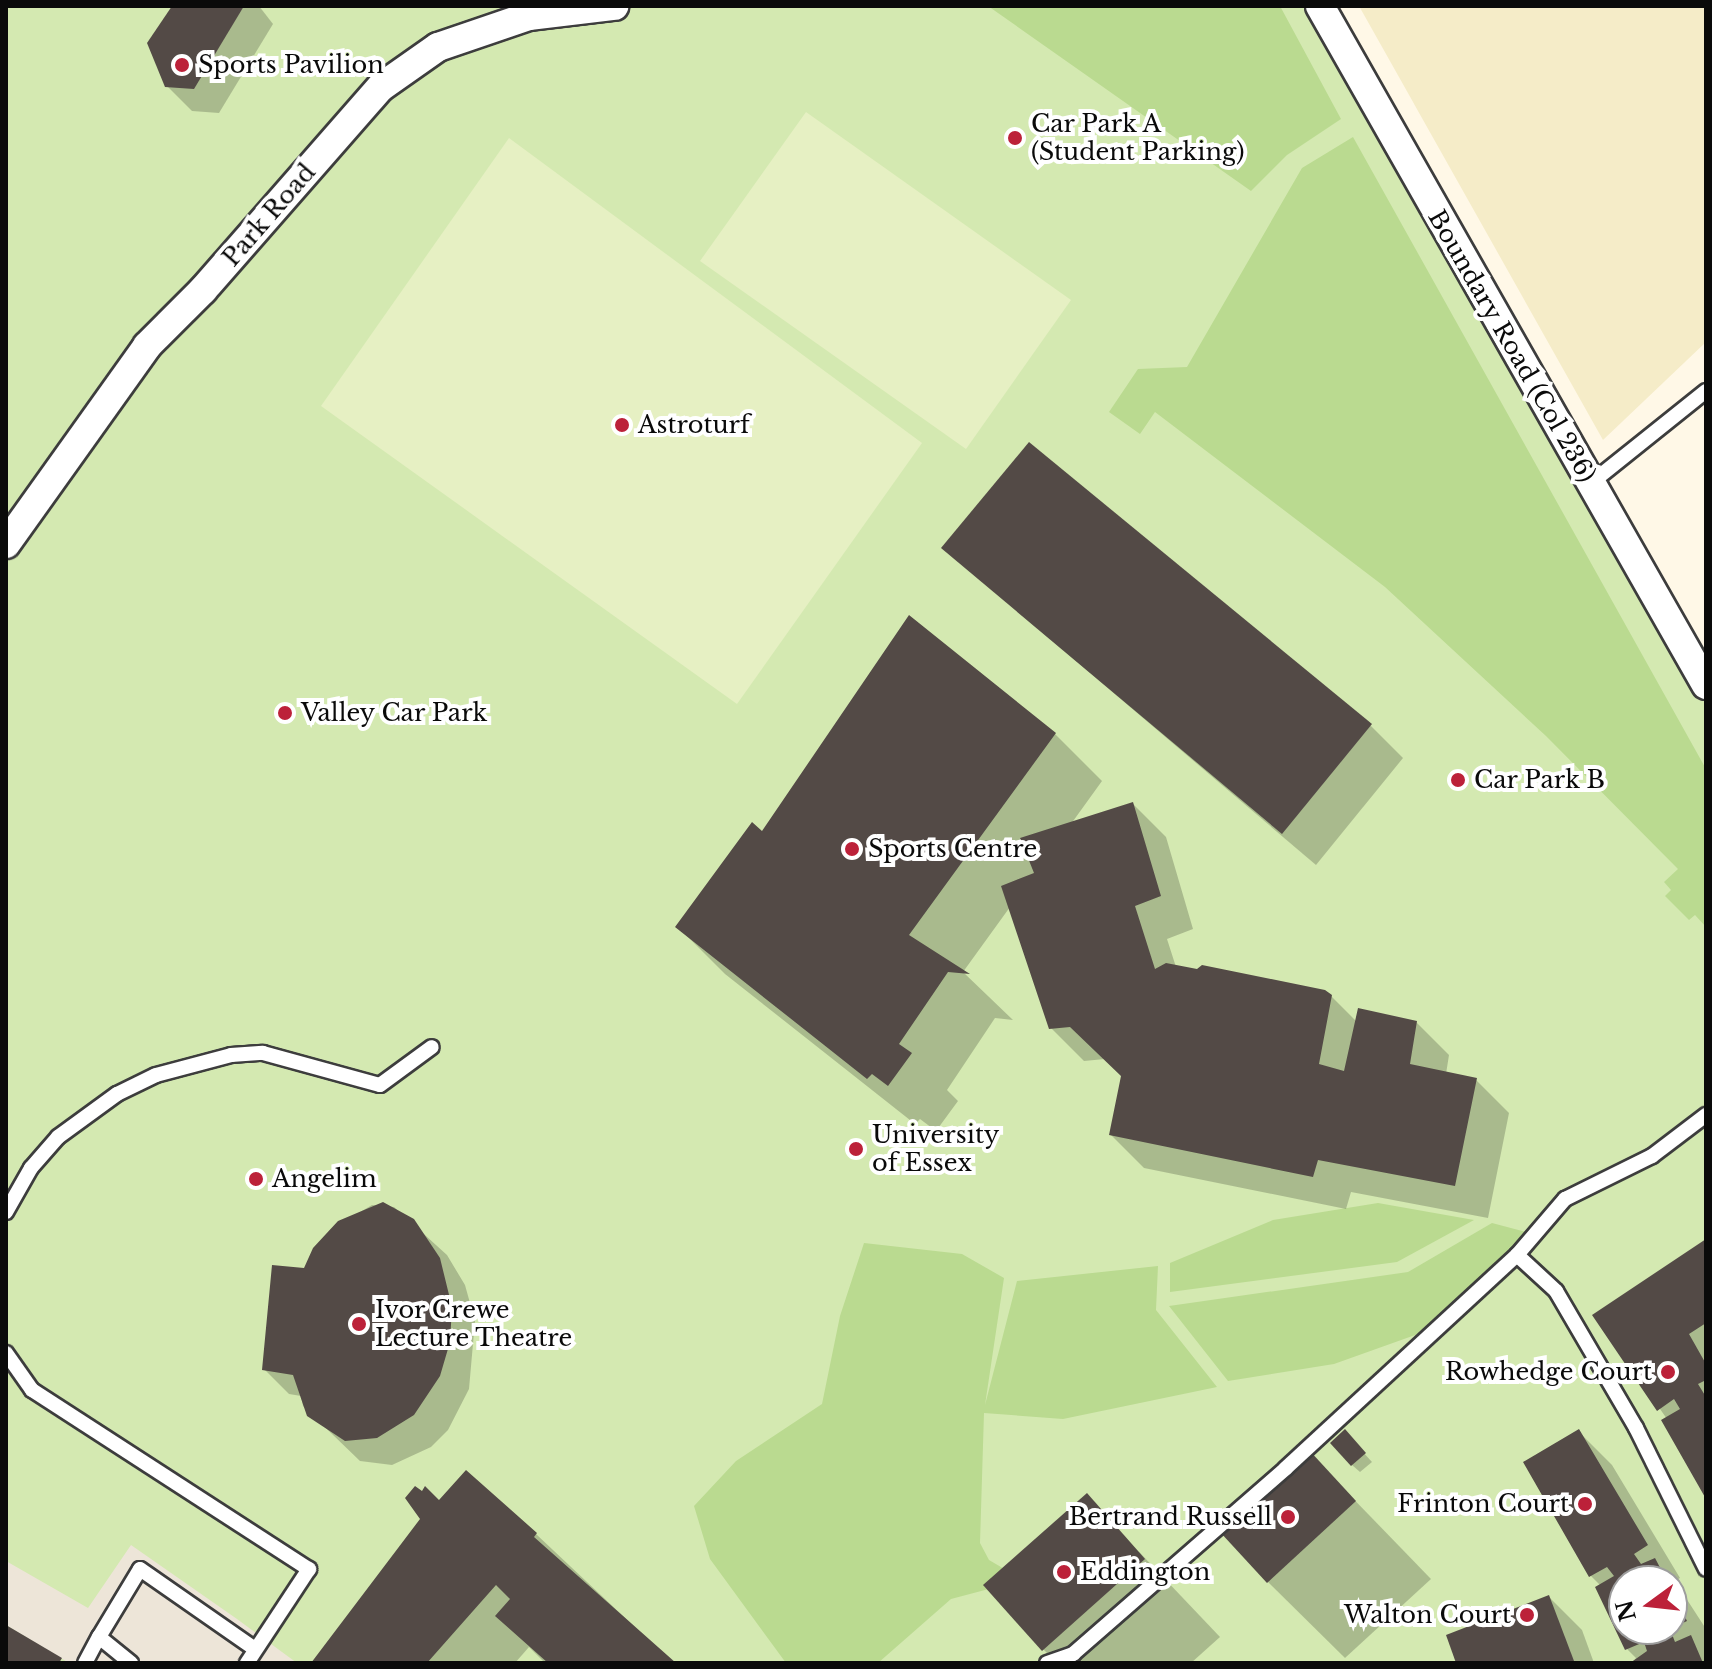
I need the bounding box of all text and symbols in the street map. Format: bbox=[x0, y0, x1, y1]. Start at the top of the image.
place label: Sports Pavilion bbox=[198, 51, 384, 79]
marker: Sports Pavilion bbox=[173, 56, 191, 74]
place label: Car Park A (Student Parking) bbox=[1031, 110, 1244, 166]
marker: Car Park A (Student Parking) bbox=[1006, 129, 1024, 147]
street label: Park Road bbox=[217, 158, 321, 272]
street label: Boundary Road (Col 236) bbox=[1422, 204, 1602, 488]
place label: Astroturf bbox=[638, 411, 750, 439]
marker: Astroturf bbox=[613, 416, 631, 434]
place label: Valley Car Park bbox=[301, 699, 489, 727]
marker: Valley Car Park bbox=[276, 704, 294, 722]
place label: Car Park B bbox=[1474, 766, 1606, 794]
marker: Car Park B bbox=[1449, 771, 1467, 789]
place label: Sports Centre bbox=[868, 835, 1037, 863]
marker: Sports Centre bbox=[843, 840, 861, 858]
place label: University of Essex bbox=[872, 1121, 999, 1177]
marker: University of Essex bbox=[847, 1140, 865, 1158]
place label: Angelim bbox=[272, 1165, 377, 1193]
marker: Angelim bbox=[247, 1170, 265, 1188]
place label: Ivor Crewe Lecture Theatre bbox=[375, 1296, 573, 1352]
marker: Ivor Crewe Lecture Theatre bbox=[350, 1315, 368, 1333]
place label: Rowhedge Court bbox=[1445, 1358, 1652, 1386]
marker: Rowhedge Court bbox=[1659, 1363, 1677, 1381]
place label: Frinton Court bbox=[1397, 1490, 1569, 1518]
marker: Frinton Court bbox=[1576, 1495, 1594, 1513]
place label: Bertrand Russell bbox=[1069, 1503, 1272, 1531]
marker: Bertrand Russell bbox=[1279, 1508, 1297, 1526]
place label: Eddington bbox=[1080, 1558, 1210, 1586]
marker: Eddington bbox=[1055, 1563, 1073, 1581]
north arrow bbox=[1608, 1565, 1688, 1645]
text: N bbox=[1611, 1597, 1642, 1624]
place label: Walton Court bbox=[1344, 1601, 1511, 1629]
marker: Walton Court bbox=[1518, 1606, 1536, 1624]

